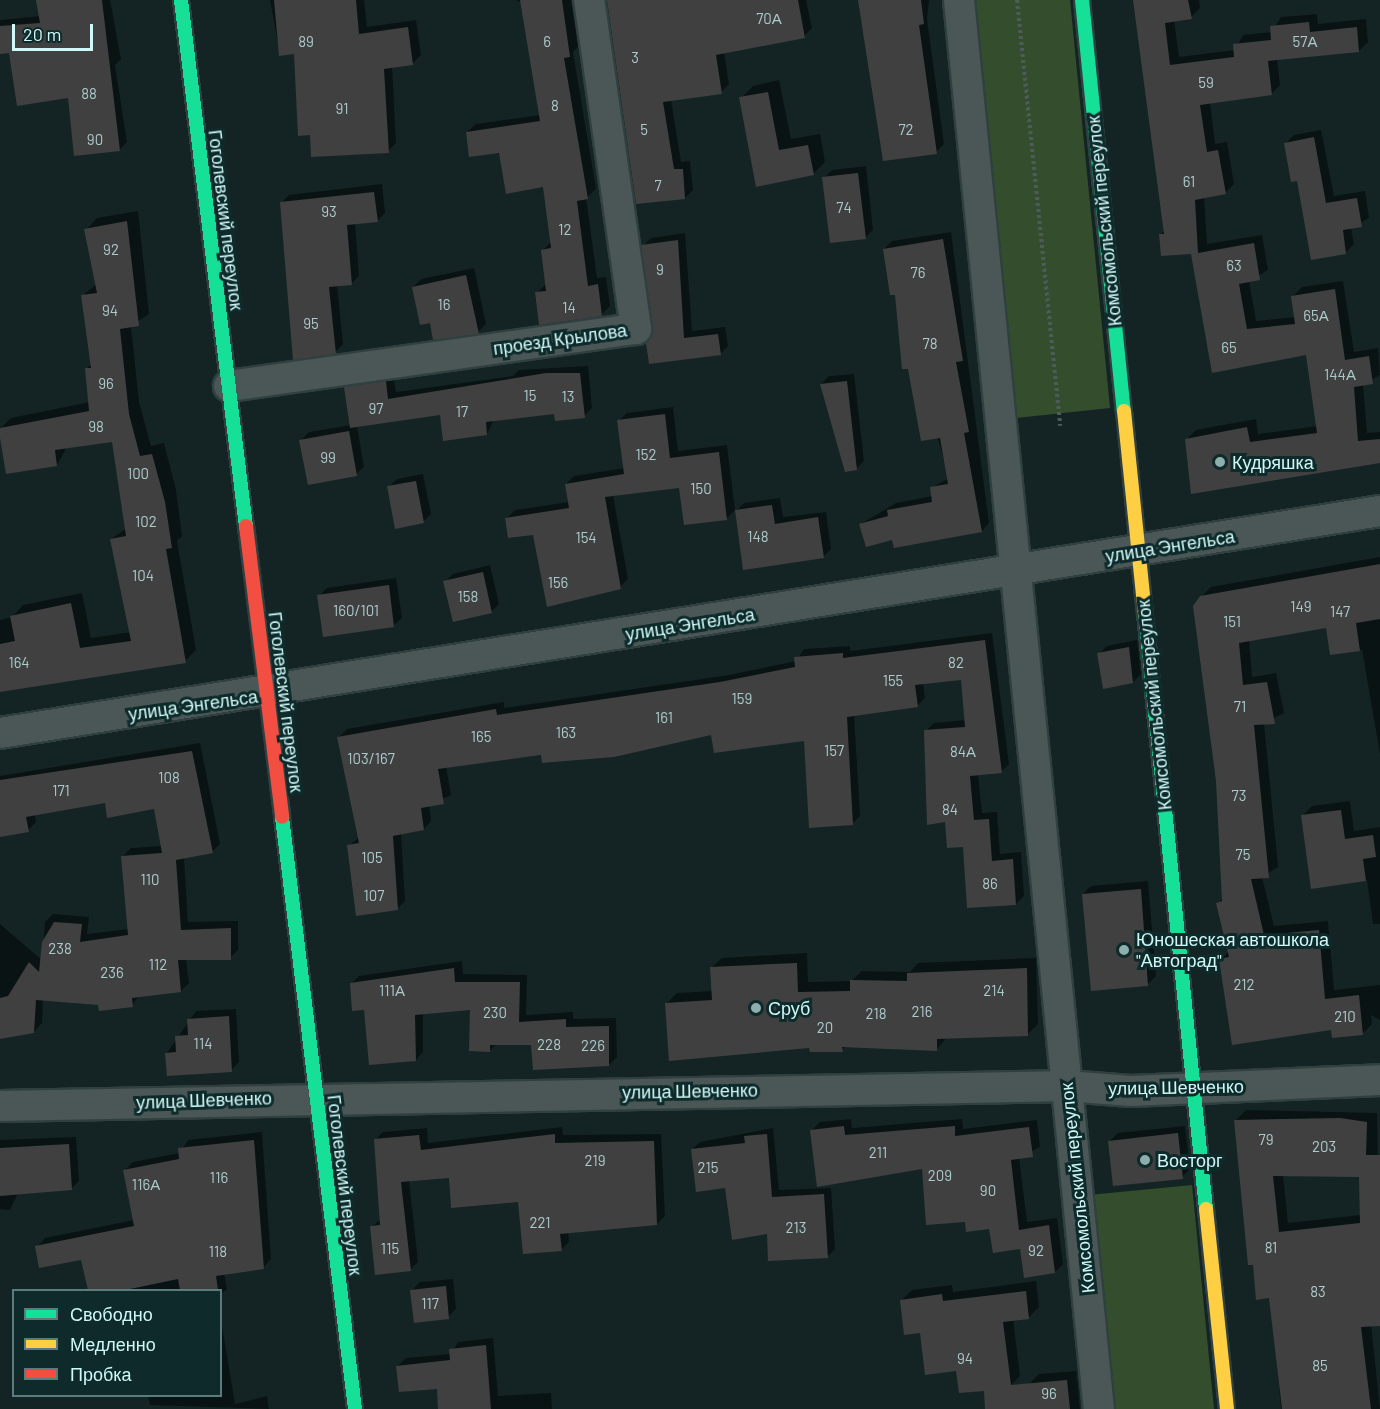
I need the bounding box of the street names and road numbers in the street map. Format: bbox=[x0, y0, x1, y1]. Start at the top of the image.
street label: Комсомольский переулок bbox=[1082, 115, 1126, 327]
street label: Гоголевский переулок bbox=[204, 129, 248, 311]
street label: проезд Крылова bbox=[492, 319, 628, 359]
street label: улица Энгельса bbox=[1104, 525, 1236, 567]
street label: Комсомольский переулок bbox=[1132, 599, 1176, 811]
street label: улица Энгельса bbox=[624, 603, 756, 645]
street label: Гоголевский переулок bbox=[264, 611, 308, 793]
street label: улица Энгельса bbox=[127, 685, 259, 725]
street label: улица Шевченко bbox=[1108, 1075, 1244, 1099]
street label: улица Шевченко bbox=[622, 1079, 758, 1103]
street label: Комсомольский переулок bbox=[1055, 1082, 1099, 1294]
street label: улица Шевченко bbox=[136, 1087, 272, 1113]
street label: Гоголевский переулок bbox=[323, 1094, 367, 1276]

